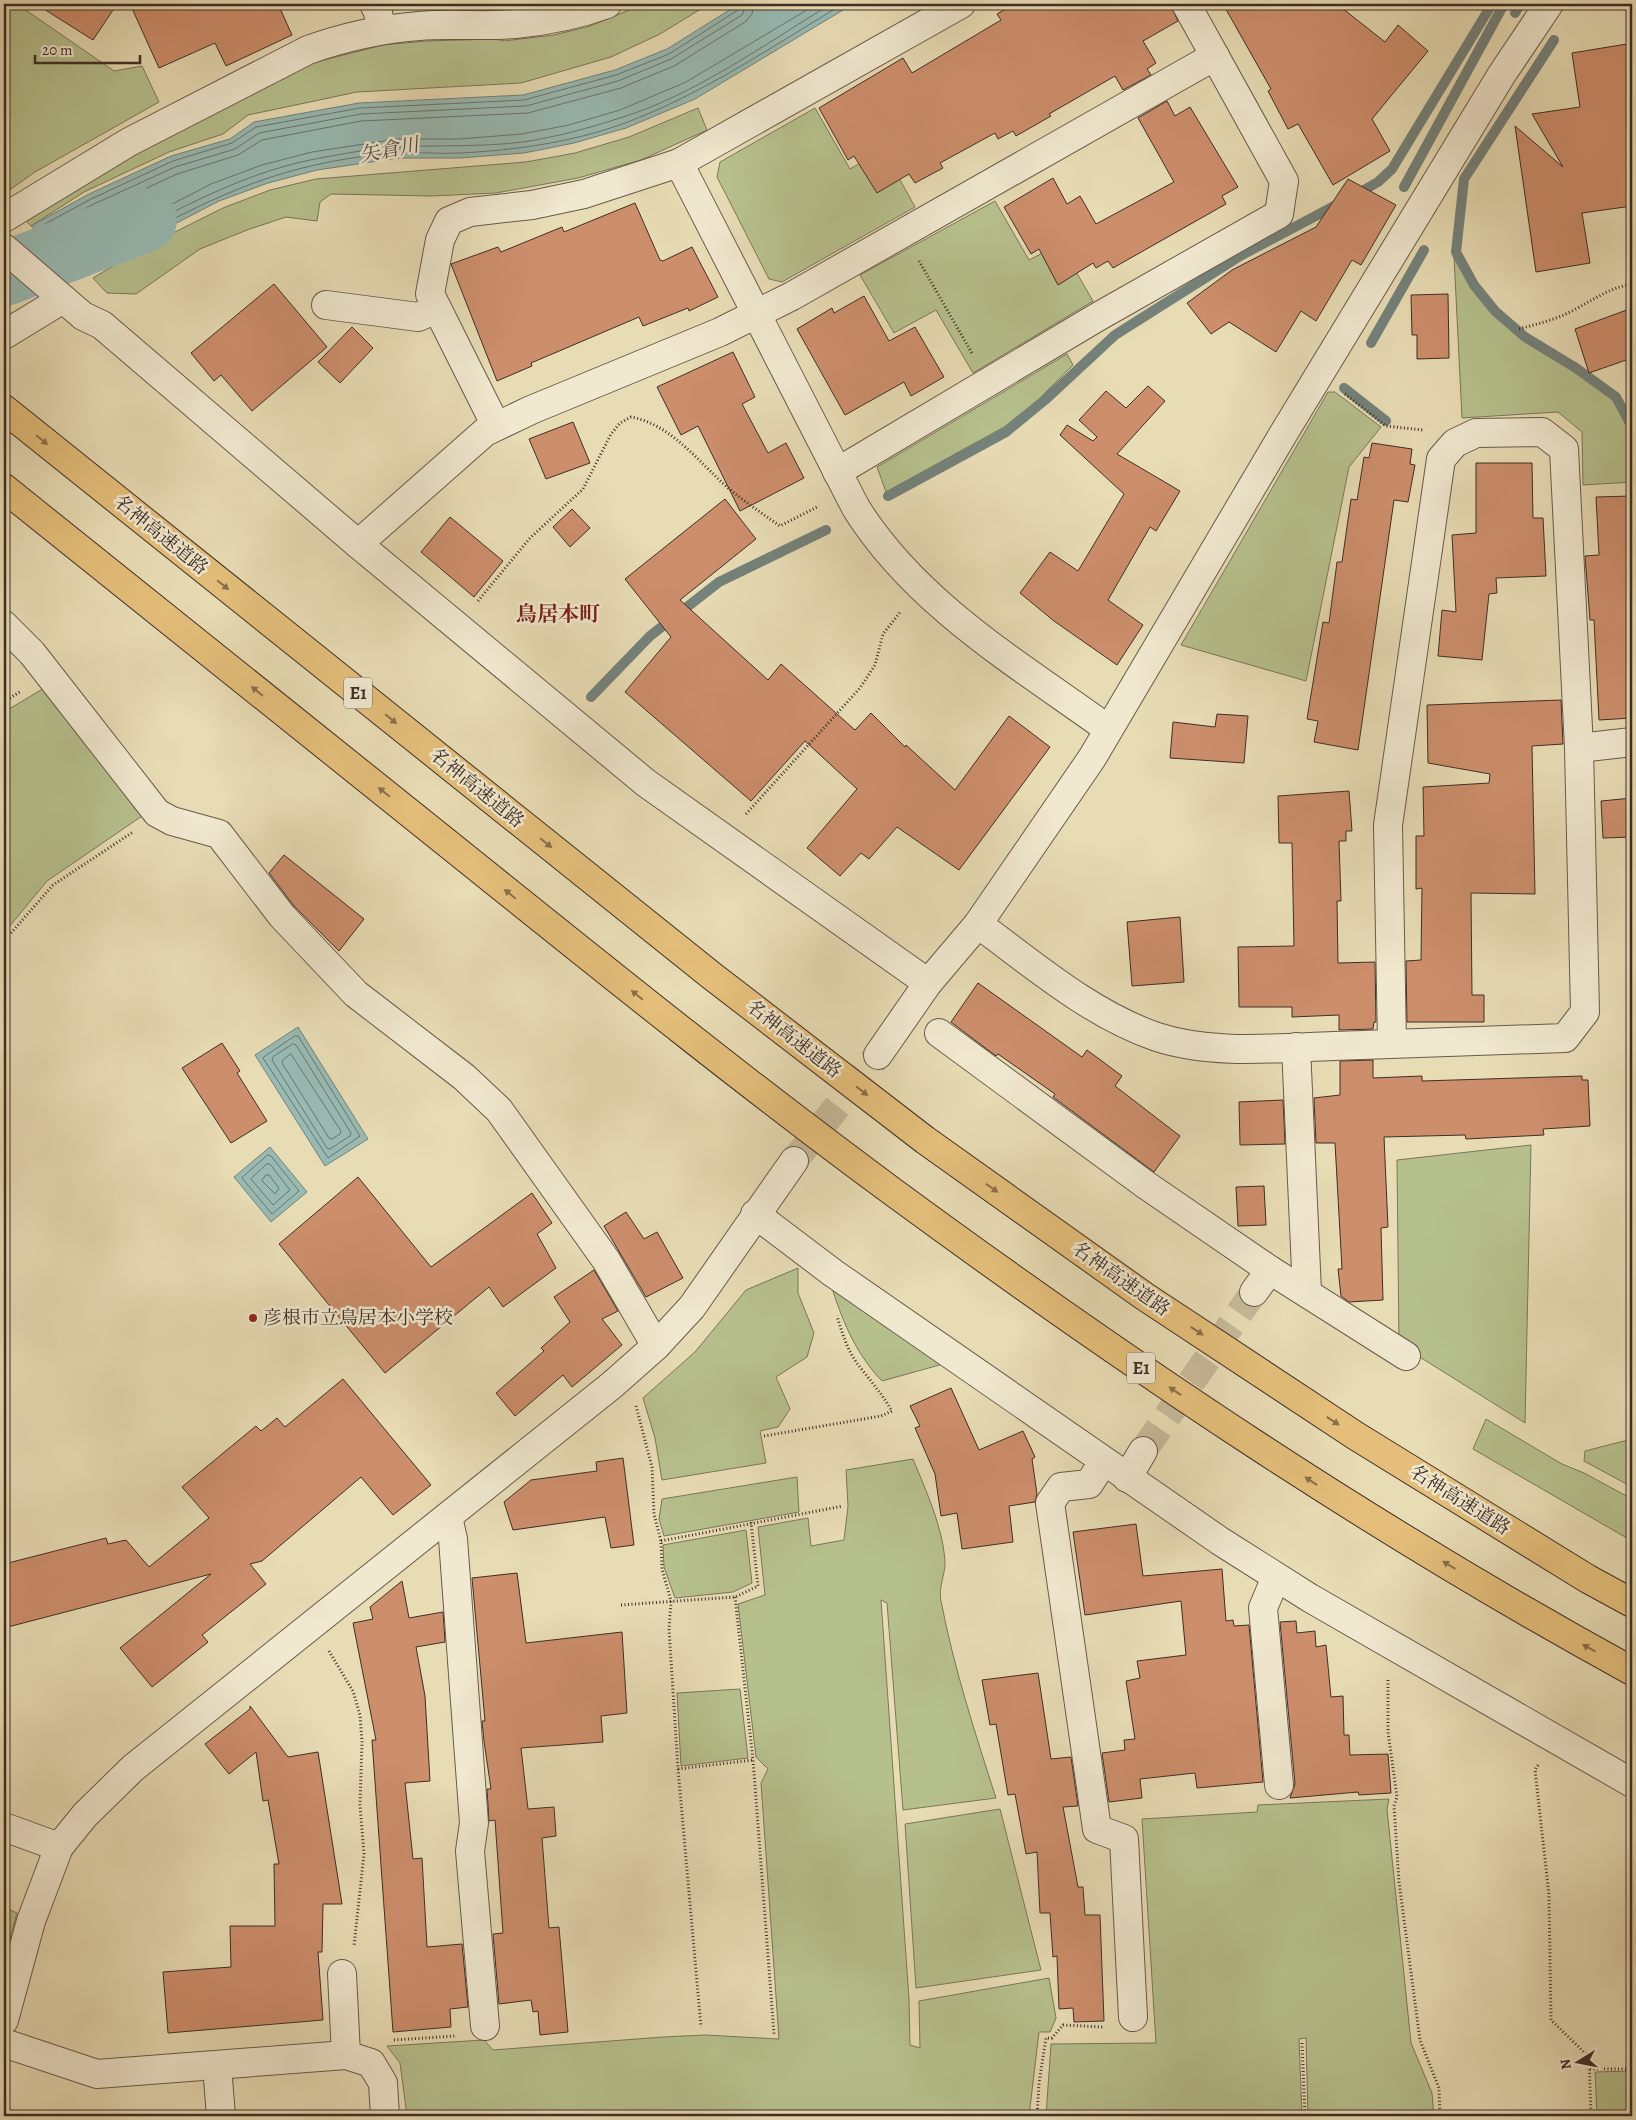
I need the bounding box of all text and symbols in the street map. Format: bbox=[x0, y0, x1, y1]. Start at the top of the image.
scale bar bbox=[35, 32, 140, 64]
text: 20 m bbox=[42, 40, 73, 60]
water label: 矢倉川 bbox=[357, 131, 423, 169]
one-way arrow bbox=[35, 434, 48, 445]
street label: 名神高速道路 bbox=[109, 489, 213, 581]
one-way arrow bbox=[217, 580, 230, 591]
district label: 鳥居本町 bbox=[516, 600, 600, 628]
road number: E1 bbox=[344, 678, 372, 708]
one-way arrow bbox=[251, 685, 264, 696]
one-way arrow bbox=[385, 714, 398, 725]
street label: 名神高速道路 bbox=[425, 742, 529, 834]
one-way arrow bbox=[377, 787, 390, 798]
one-way arrow bbox=[539, 837, 552, 848]
one-way arrow bbox=[504, 888, 517, 899]
one-way arrow bbox=[631, 990, 644, 1001]
street label: 名神高速道路 bbox=[741, 994, 847, 1084]
one-way arrow bbox=[855, 1086, 868, 1097]
one-way arrow bbox=[985, 1183, 999, 1193]
street label: 名神高速道路 bbox=[1067, 1236, 1175, 1322]
place label: 彦根市立鳥居本小学校 bbox=[263, 1305, 453, 1331]
marker: 彦根市立鳥居本小学校 bbox=[247, 1312, 259, 1324]
one-way arrow bbox=[1190, 1326, 1204, 1336]
road number: E1 bbox=[1127, 1352, 1155, 1384]
one-way arrow bbox=[1168, 1386, 1182, 1396]
one-way arrow bbox=[1326, 1416, 1339, 1425]
street label: 名神高速道路 bbox=[1405, 1459, 1515, 1541]
one-way arrow bbox=[1304, 1476, 1317, 1486]
one-way arrow bbox=[1443, 1561, 1456, 1570]
one-way arrow bbox=[1583, 1643, 1596, 1652]
north arrow bbox=[1554, 2038, 1604, 2088]
text: N bbox=[1555, 2057, 1576, 2071]

